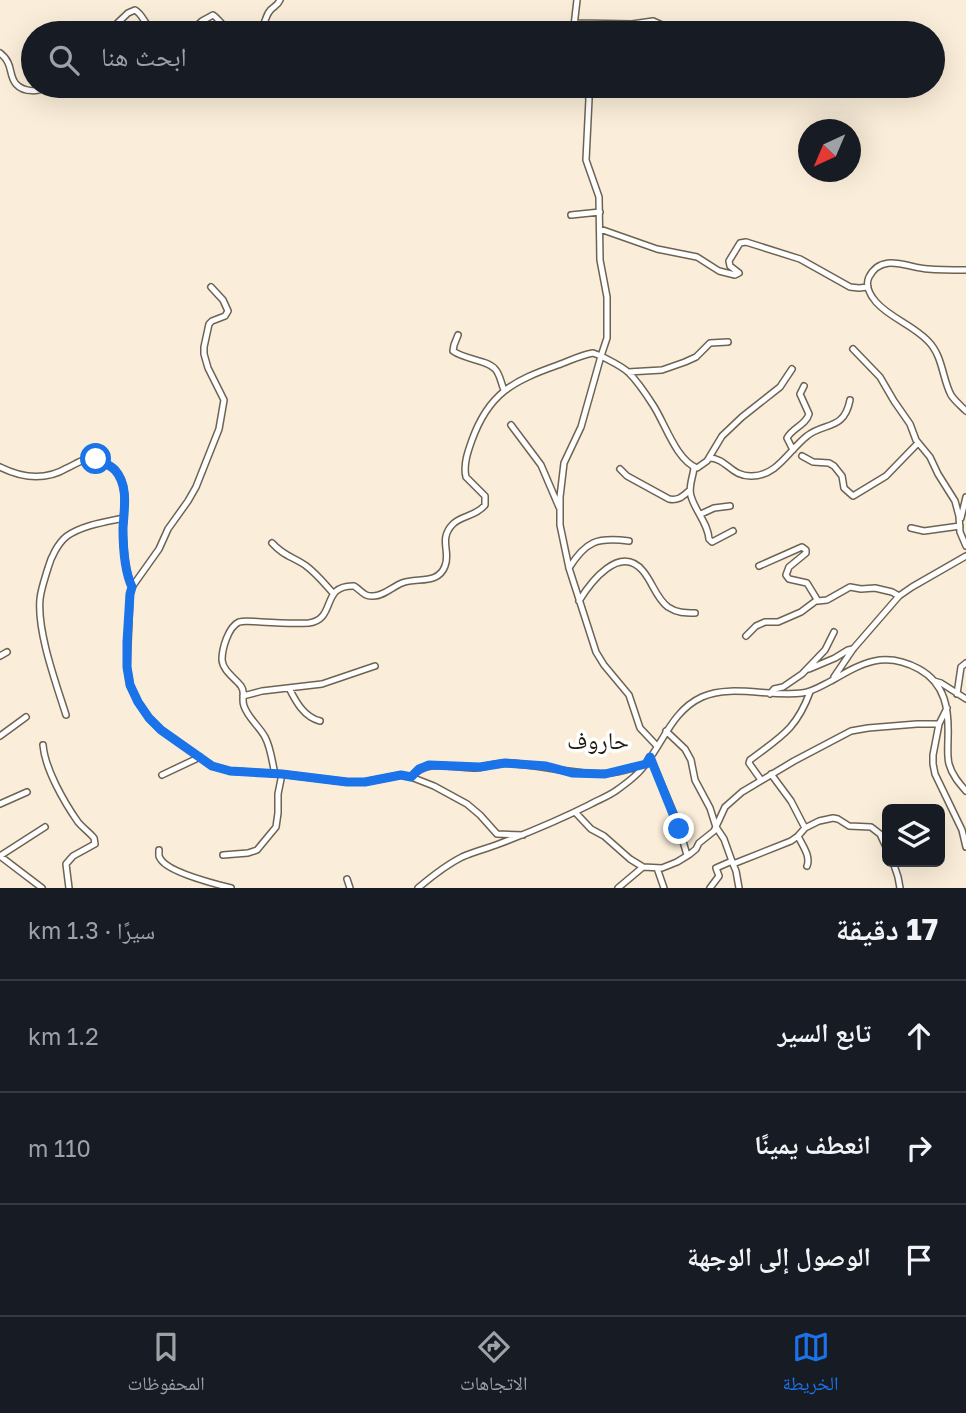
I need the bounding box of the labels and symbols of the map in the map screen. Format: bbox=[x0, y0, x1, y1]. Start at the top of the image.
north arrow bbox=[798, 119, 861, 182]
route start bbox=[80, 443, 111, 474]
district label: حاروف bbox=[567, 725, 629, 754]
route end bbox=[663, 813, 694, 844]

